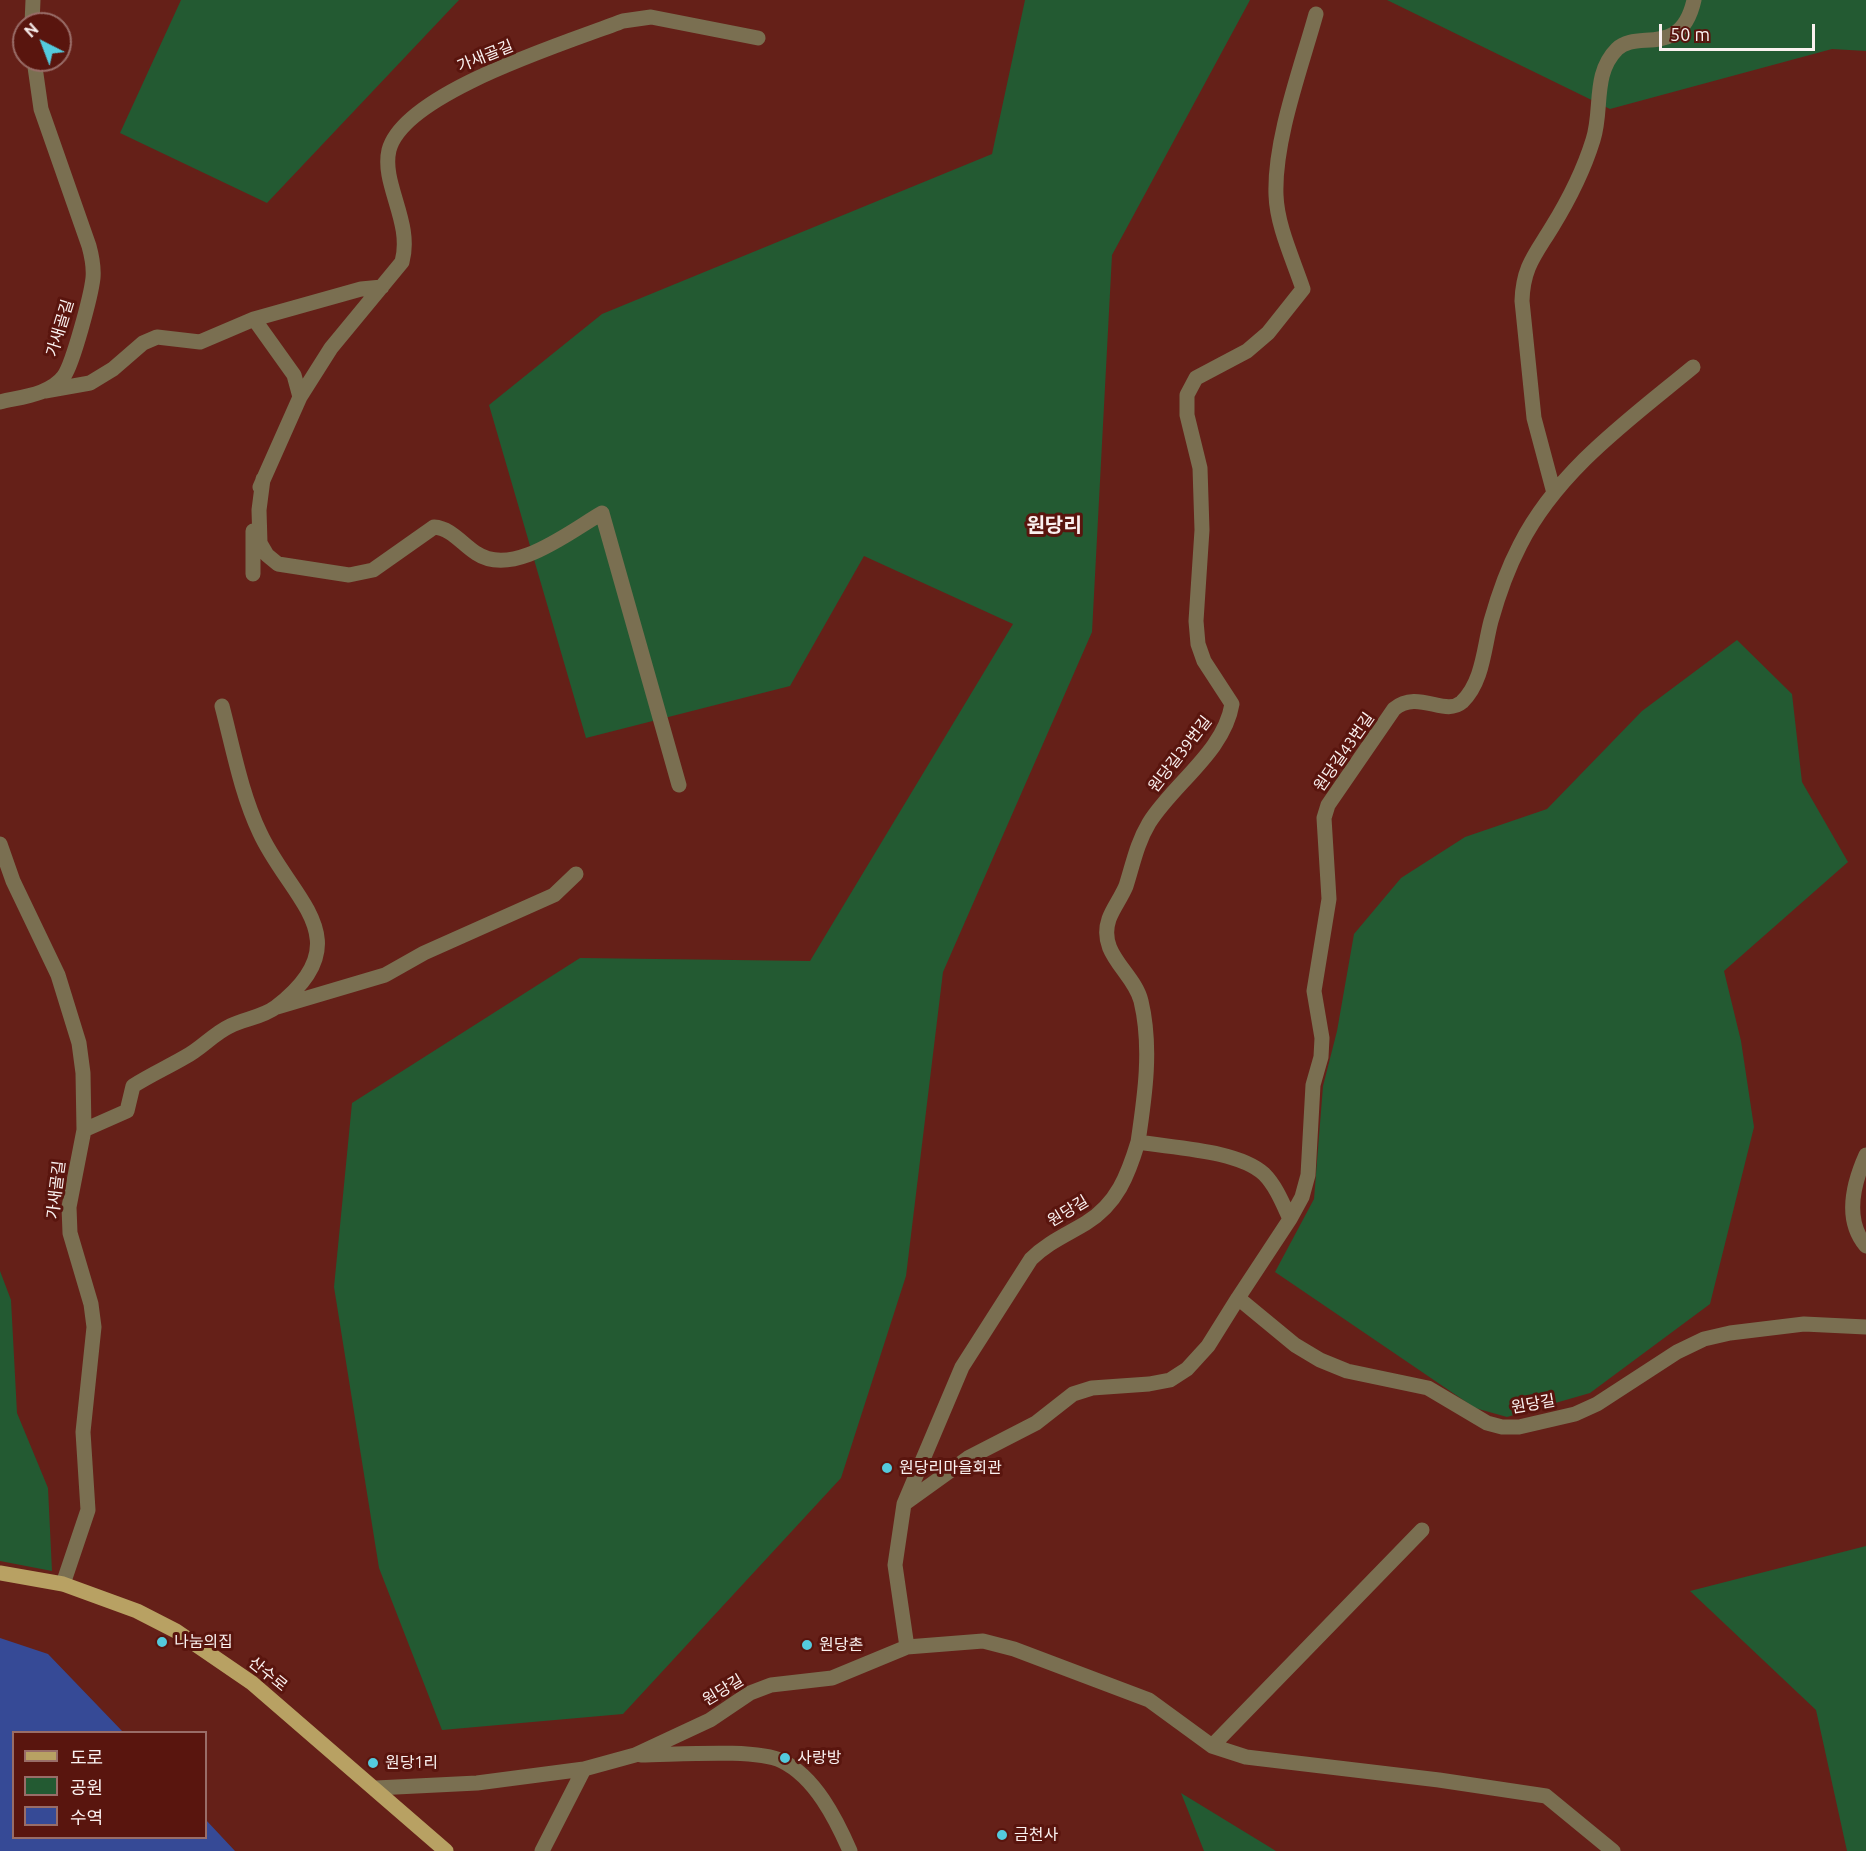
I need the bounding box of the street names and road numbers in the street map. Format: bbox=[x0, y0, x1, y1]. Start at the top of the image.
street label: 가새골길 bbox=[454, 36, 516, 76]
street label: 가새골길 bbox=[42, 297, 78, 359]
street label: 원당길43번길 bbox=[1310, 709, 1378, 795]
street label: 원당길39번길 bbox=[1144, 712, 1216, 796]
street label: 가새골길 bbox=[43, 1160, 69, 1220]
street label: 원당길 bbox=[1044, 1191, 1092, 1231]
street label: 원당길 bbox=[1510, 1391, 1556, 1417]
street label: 산수로 bbox=[245, 1653, 291, 1695]
street label: 원당길 bbox=[699, 1670, 747, 1710]

